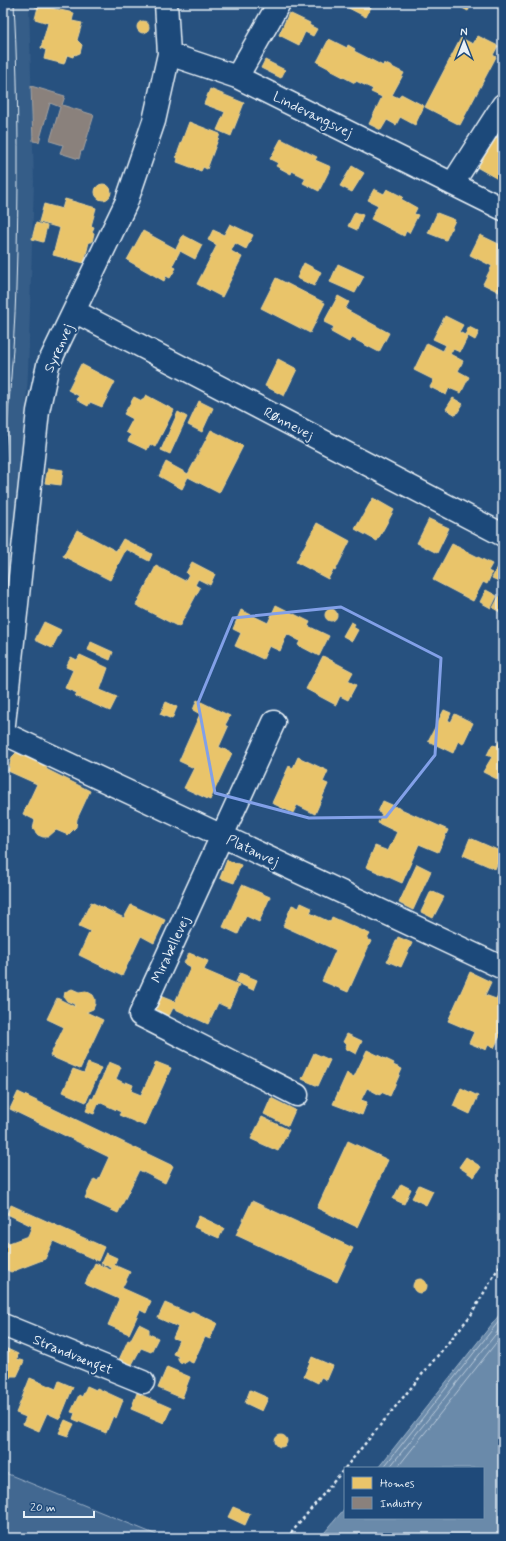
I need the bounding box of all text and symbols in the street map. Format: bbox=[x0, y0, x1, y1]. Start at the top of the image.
north arrow bbox=[444, 22, 484, 62]
text: N bbox=[460, 26, 468, 40]
street label: Lindevangsvej bbox=[269, 88, 355, 143]
street label: Syrenvej bbox=[40, 321, 78, 376]
street label: Rønnevej bbox=[260, 403, 317, 445]
street label: Platanvej bbox=[223, 831, 282, 871]
street label: Mirabellevej bbox=[148, 913, 194, 986]
street label: Strandvænget bbox=[29, 1331, 115, 1381]
legend bbox=[344, 1467, 484, 1519]
text: Homes bbox=[380, 1476, 415, 1492]
scale bar bbox=[24, 1493, 94, 1519]
text: Industry bbox=[380, 1496, 422, 1512]
text: 20 m bbox=[30, 1500, 56, 1516]

